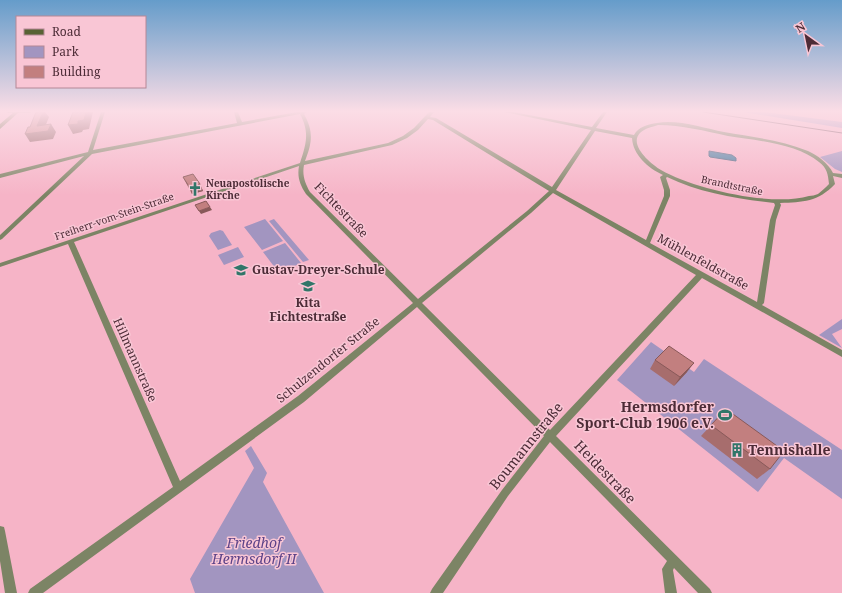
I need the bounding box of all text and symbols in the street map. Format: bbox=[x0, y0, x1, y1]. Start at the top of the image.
legend bbox=[16, 16, 146, 88]
north arrow bbox=[786, 16, 826, 56]
text: N bbox=[793, 18, 808, 36]
text: Road bbox=[52, 23, 82, 40]
text: Park bbox=[52, 43, 80, 60]
text: Building bbox=[52, 63, 101, 80]
street label: Brandtstraße bbox=[700, 172, 764, 198]
place label: Neuapostolische Kirche bbox=[206, 176, 290, 202]
street label: Fichtestraße bbox=[311, 178, 372, 241]
church icon: Neuapostolische Kirche bbox=[187, 181, 203, 197]
street label: Freiherr-vom-Stein-Straße bbox=[52, 189, 176, 243]
street label: Mühlenfeldstraße bbox=[654, 229, 752, 294]
place label: Gustav-Dreyer-Schule bbox=[252, 261, 385, 278]
school or university icon: Gustav-Dreyer-Schule bbox=[233, 262, 249, 278]
school or university icon: Kita Fichtestraße bbox=[300, 278, 316, 294]
place label: Kita Fichtestraße bbox=[270, 294, 347, 325]
street label: Schulzendorfer Straße bbox=[272, 313, 383, 407]
street label: Hillmannstraße bbox=[109, 315, 162, 405]
place label: Hermsdorfer Sport-Club 1906 e.V. bbox=[576, 397, 715, 432]
street label: Boumannstraße bbox=[484, 398, 567, 493]
sports icon: Hermsdorfer Sport-Club 1906 e.V. bbox=[717, 407, 733, 423]
street label: Heidestraße bbox=[570, 436, 640, 507]
place label: Tennishalle bbox=[748, 440, 831, 459]
building icon: Tennishalle bbox=[729, 442, 745, 458]
park label: Friedhof Hermsdorf II bbox=[211, 533, 297, 568]

